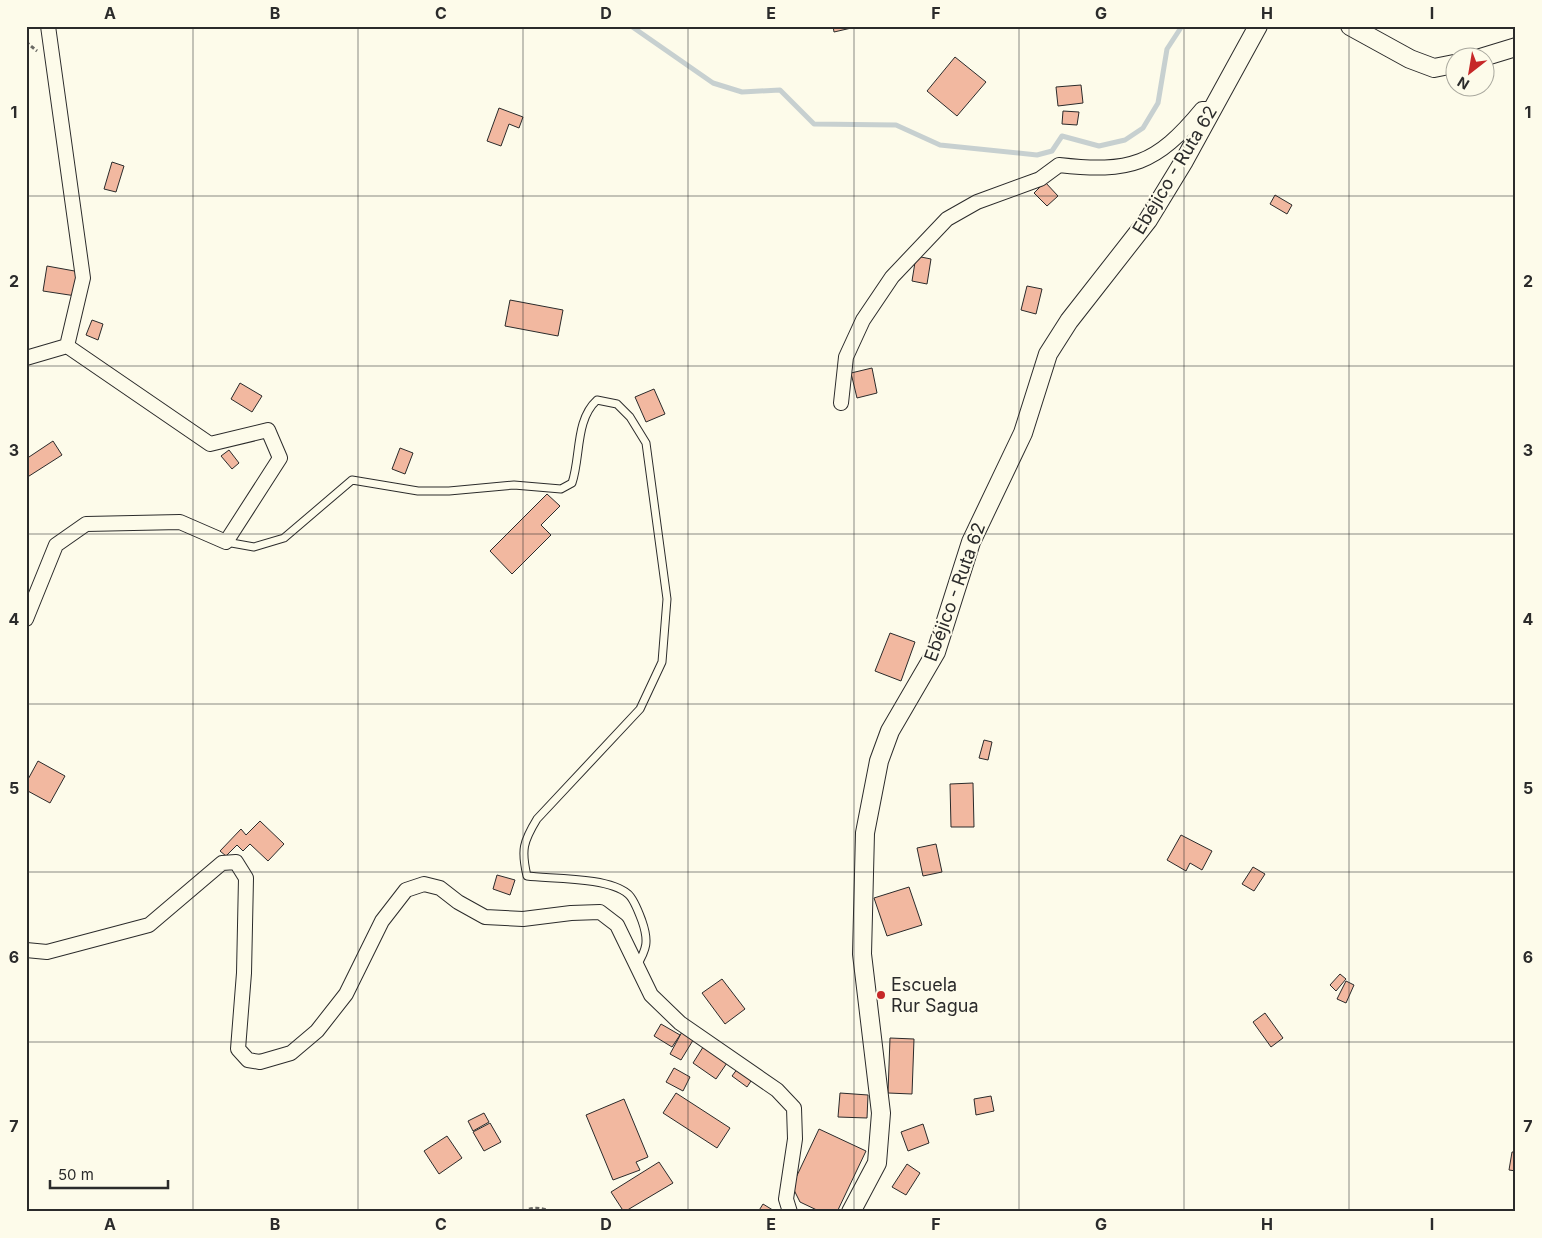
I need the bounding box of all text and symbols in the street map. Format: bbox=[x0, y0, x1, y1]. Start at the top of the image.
text: A bbox=[104, 3, 116, 23]
text: B bbox=[270, 3, 280, 23]
text: C bbox=[435, 3, 447, 23]
text: D bbox=[600, 3, 612, 23]
text: E bbox=[766, 3, 776, 23]
text: F bbox=[931, 3, 941, 23]
text: G bbox=[1095, 3, 1107, 23]
text: H bbox=[1261, 3, 1273, 23]
text: I bbox=[1430, 3, 1434, 23]
north arrow bbox=[1444, 48, 1494, 98]
text: N bbox=[1454, 74, 1472, 94]
text: 1 bbox=[11, 102, 17, 122]
street label: Ebéjico - Ruta 62 bbox=[1128, 102, 1221, 238]
text: 1 bbox=[1525, 102, 1531, 122]
text: 2 bbox=[9, 271, 19, 291]
text: 2 bbox=[1523, 271, 1533, 291]
text: 3 bbox=[9, 440, 19, 460]
text: 3 bbox=[1523, 440, 1533, 460]
street label: Ebéjico - Ruta 62 bbox=[920, 520, 989, 664]
text: 4 bbox=[9, 609, 20, 629]
text: 4 bbox=[1523, 609, 1534, 629]
text: 5 bbox=[9, 778, 19, 798]
text: 5 bbox=[1523, 778, 1533, 798]
text: 6 bbox=[9, 947, 19, 967]
text: 6 bbox=[1523, 947, 1533, 967]
place label: Escuela Rur Sagua bbox=[891, 974, 979, 1016]
marker: Escuela Rur Sagua bbox=[875, 989, 887, 1001]
text: 7 bbox=[9, 1116, 19, 1136]
text: 7 bbox=[1523, 1116, 1533, 1136]
scale bar bbox=[50, 1158, 168, 1190]
text: 50 m bbox=[58, 1165, 94, 1184]
text: A bbox=[104, 1214, 116, 1234]
text: B bbox=[270, 1214, 280, 1234]
text: C bbox=[435, 1214, 447, 1234]
text: D bbox=[600, 1214, 612, 1234]
text: E bbox=[766, 1214, 776, 1234]
text: F bbox=[931, 1214, 941, 1234]
text: G bbox=[1095, 1214, 1107, 1234]
text: H bbox=[1261, 1214, 1273, 1234]
text: I bbox=[1430, 1214, 1434, 1234]

